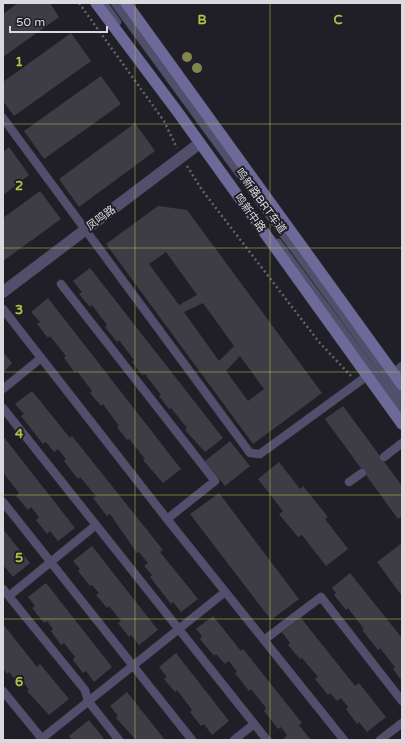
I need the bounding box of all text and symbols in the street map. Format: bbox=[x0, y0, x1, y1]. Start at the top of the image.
scale bar bbox=[10, 8, 107, 34]
text: B bbox=[197, 12, 207, 28]
text: C bbox=[333, 12, 343, 28]
text: 50 m bbox=[16, 15, 45, 29]
text: 1 bbox=[15, 54, 23, 70]
street label: 鸣新路BRT车道 bbox=[233, 166, 289, 236]
text: 2 bbox=[15, 178, 23, 194]
street label: 鸣新中路 bbox=[232, 191, 268, 235]
street label: 凤鸣路 bbox=[84, 203, 118, 233]
text: 3 bbox=[15, 302, 23, 318]
text: 4 bbox=[15, 426, 24, 442]
text: 5 bbox=[15, 550, 23, 566]
text: 6 bbox=[15, 674, 23, 690]

